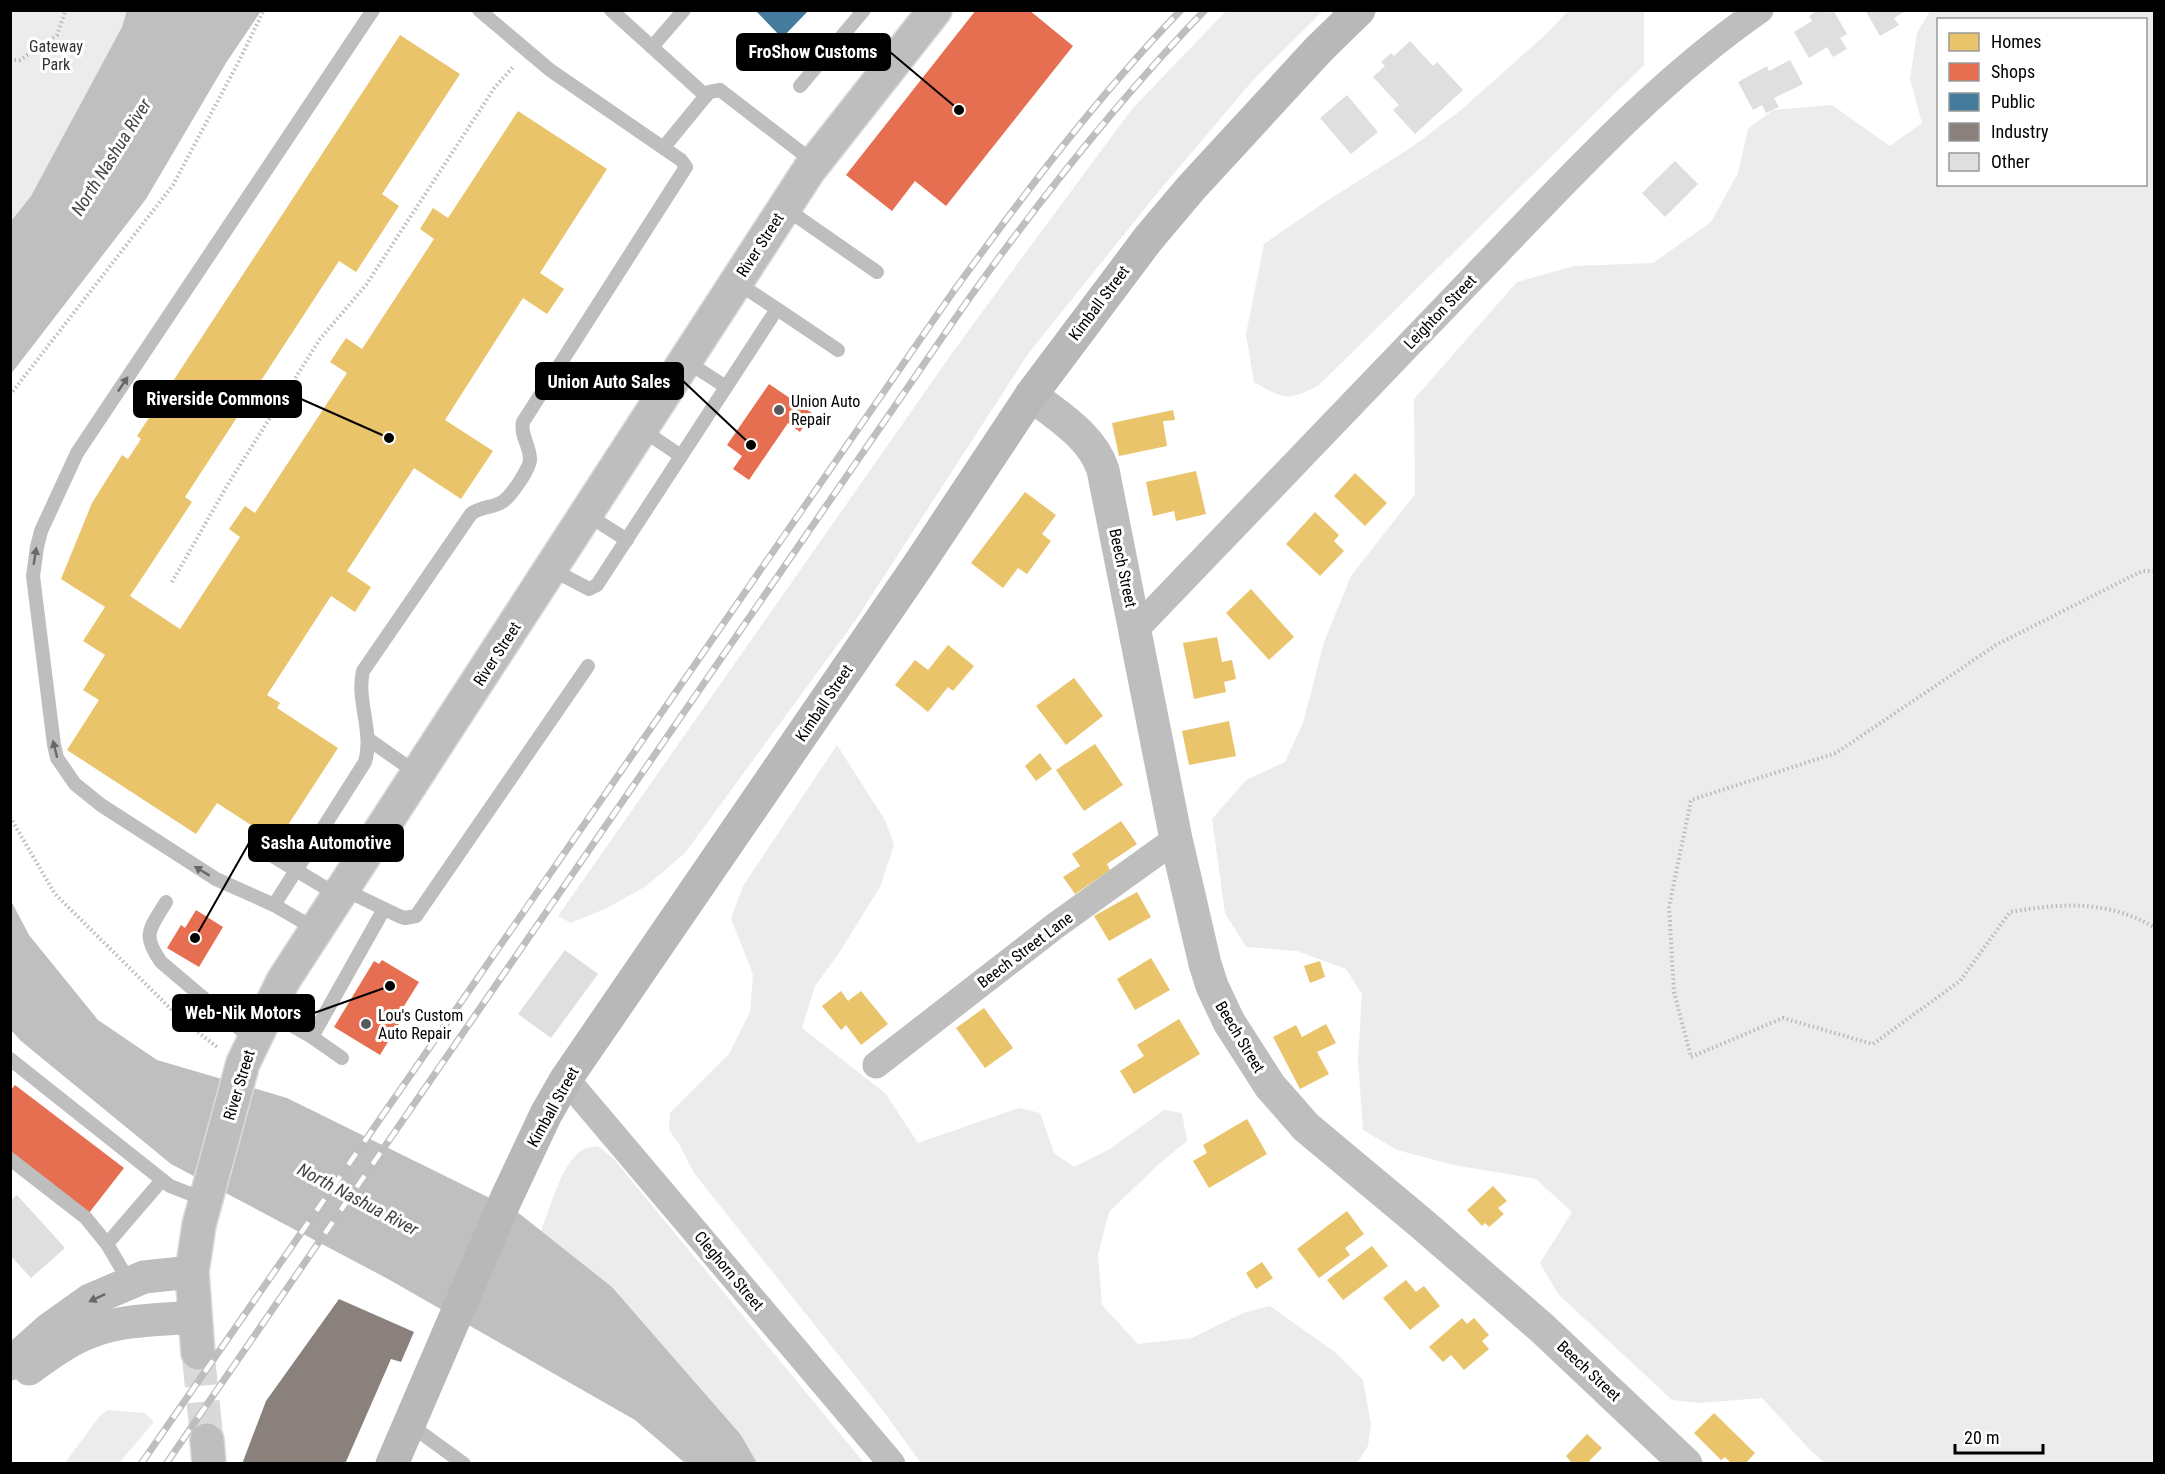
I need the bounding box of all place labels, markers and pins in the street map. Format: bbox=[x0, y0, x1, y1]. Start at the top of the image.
callout: FroShow Customs bbox=[737, 34, 890, 70]
callout: Union Auto Sales bbox=[536, 363, 683, 399]
callout: Riverside Commons bbox=[134, 381, 301, 417]
place label: Union Auto Repair bbox=[791, 392, 860, 429]
marker: Union Auto Repair bbox=[772, 403, 786, 417]
callout: Sasha Automotive bbox=[249, 825, 403, 861]
callout: Web-Nik Motors bbox=[173, 995, 314, 1031]
place label: Lou's Custom Auto Repair bbox=[378, 1006, 463, 1043]
marker: Lou's Custom Auto Repair bbox=[359, 1017, 373, 1031]

